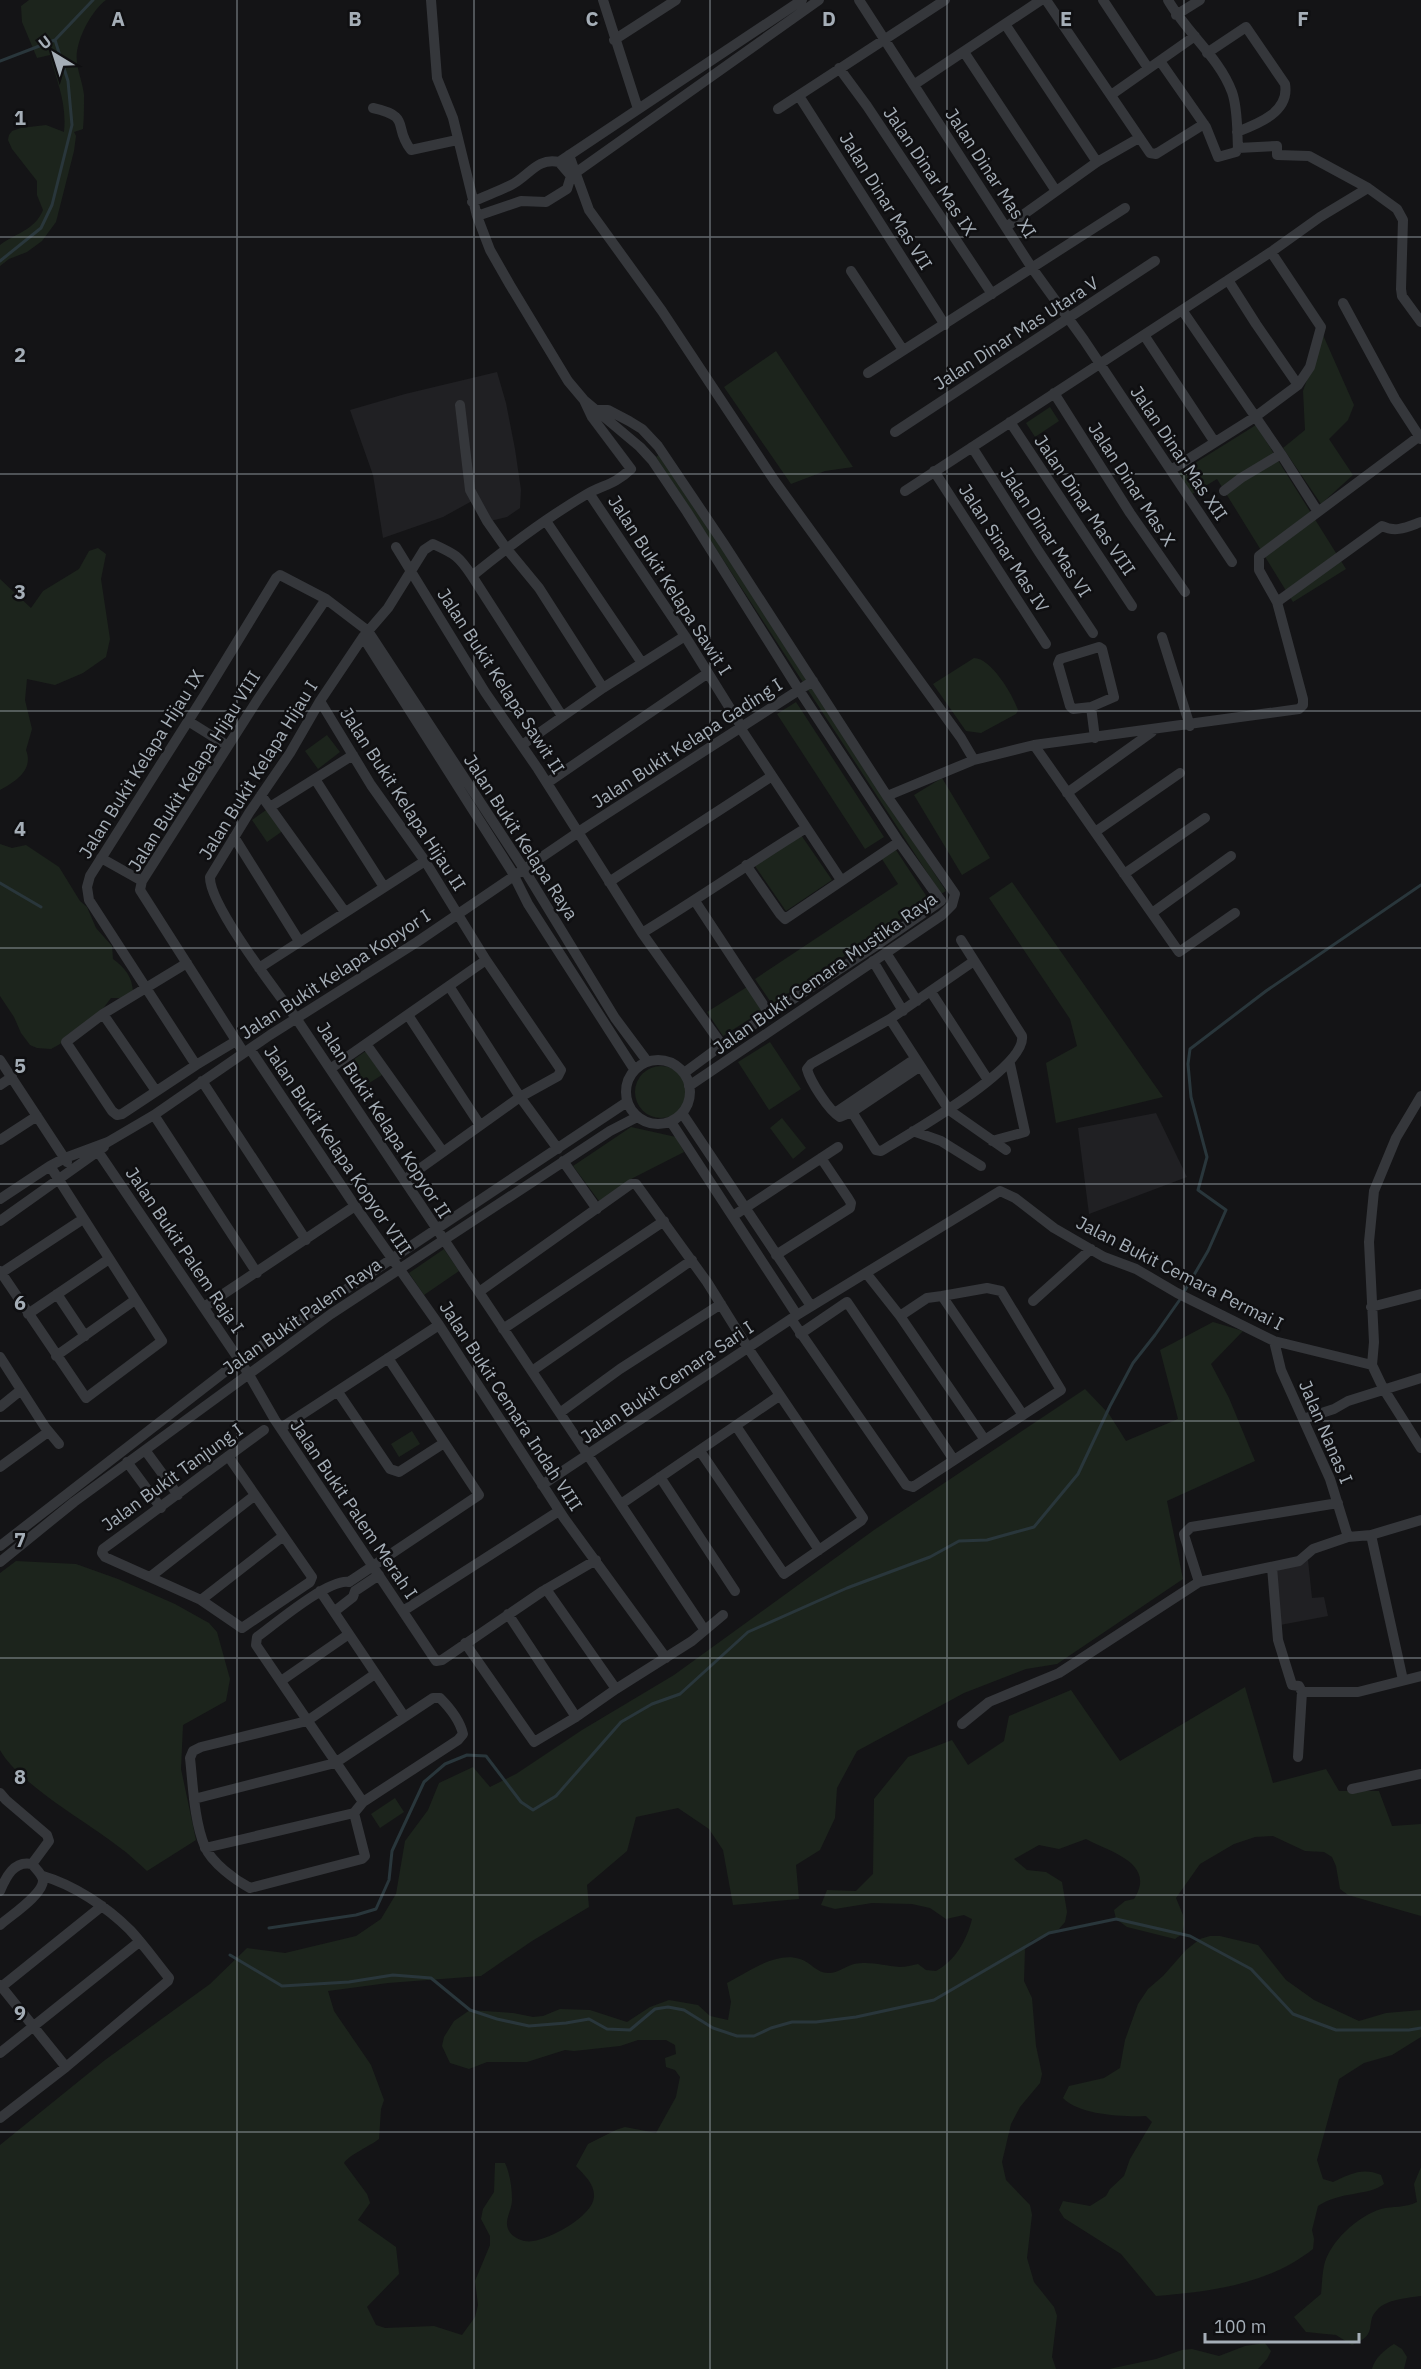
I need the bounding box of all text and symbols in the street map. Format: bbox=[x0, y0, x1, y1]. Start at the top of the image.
text: A bbox=[111, 5, 125, 32]
text: B bbox=[348, 5, 362, 32]
text: C bbox=[585, 5, 599, 32]
text: D bbox=[822, 5, 836, 32]
text: E bbox=[1060, 5, 1072, 32]
text: F bbox=[1297, 5, 1309, 32]
north arrow bbox=[24, 24, 84, 84]
text: U bbox=[34, 31, 55, 53]
street label: Jalan Dinar Mas IX bbox=[878, 102, 982, 240]
text: 1 bbox=[14, 104, 26, 131]
street label: Jalan Dinar Mas XI bbox=[940, 104, 1042, 242]
street label: Jalan Dinar Mas VII bbox=[834, 128, 938, 274]
street label: Jalan Dinar Mas Utara V bbox=[929, 271, 1103, 395]
text: 2 bbox=[14, 341, 26, 368]
street label: Jalan Dinar Mas XII bbox=[1126, 382, 1232, 524]
street label: Jalan Dinar Mas X bbox=[1084, 418, 1180, 550]
street label: Jalan Dinar Mas VIII bbox=[1030, 431, 1140, 579]
street label: Jalan Dinar Mas VI bbox=[996, 463, 1096, 601]
street label: Jalan Sinar Mas IV bbox=[954, 479, 1054, 617]
street label: Jalan Bukit Kelapa Sawit I bbox=[603, 491, 737, 679]
text: 3 bbox=[14, 578, 26, 605]
street label: Jalan Bukit Kelapa Sawit II bbox=[432, 584, 570, 778]
street label: Jalan Bukit Kelapa Hijau IX bbox=[73, 665, 209, 863]
street label: Jalan Bukit Kelapa Hijau VIII bbox=[123, 666, 265, 876]
street label: Jalan Bukit Kelapa Gading I bbox=[588, 673, 786, 813]
street label: Jalan Bukit Kelapa Hijau I bbox=[193, 676, 323, 864]
street label: Jalan Bukit Kelapa Hijau II bbox=[335, 703, 471, 895]
street label: Jalan Bukit Kelapa Raya bbox=[459, 750, 583, 925]
text: 4 bbox=[14, 815, 26, 842]
street label: Jalan Bukit Cemara Mustika Raya bbox=[709, 887, 942, 1059]
street label: Jalan Bukit Kelapa Kopyor I bbox=[235, 904, 435, 1044]
street label: Jalan Bukit Kelapa Kopyor II bbox=[312, 1017, 456, 1223]
street label: Jalan Bukit Kelapa Kopyor VIII bbox=[259, 1041, 417, 1259]
text: 5 bbox=[14, 1052, 26, 1079]
street label: Jalan Bukit Palem Raja I bbox=[121, 1162, 249, 1338]
street label: Jalan Bukit Cemara Permai I bbox=[1073, 1211, 1287, 1335]
street label: Jalan Bukit Palem Raya bbox=[218, 1252, 386, 1380]
text: 6 bbox=[14, 1289, 26, 1316]
street label: Jalan Bukit Cemara Indah VIII bbox=[434, 1297, 588, 1515]
street label: Jalan Bukit Cemara Sari I bbox=[576, 1316, 758, 1448]
street label: Jalan Nanas I bbox=[1294, 1377, 1358, 1487]
street label: Jalan Bukit Palem Merah I bbox=[285, 1415, 423, 1603]
street label: Jalan Bukit Tanjung I bbox=[97, 1418, 247, 1536]
text: 7 bbox=[14, 1526, 26, 1553]
text: 8 bbox=[14, 1763, 26, 1790]
text: 9 bbox=[14, 1999, 26, 2026]
scale bar bbox=[1205, 2306, 1360, 2344]
text: 100 m bbox=[1214, 2315, 1266, 2338]

